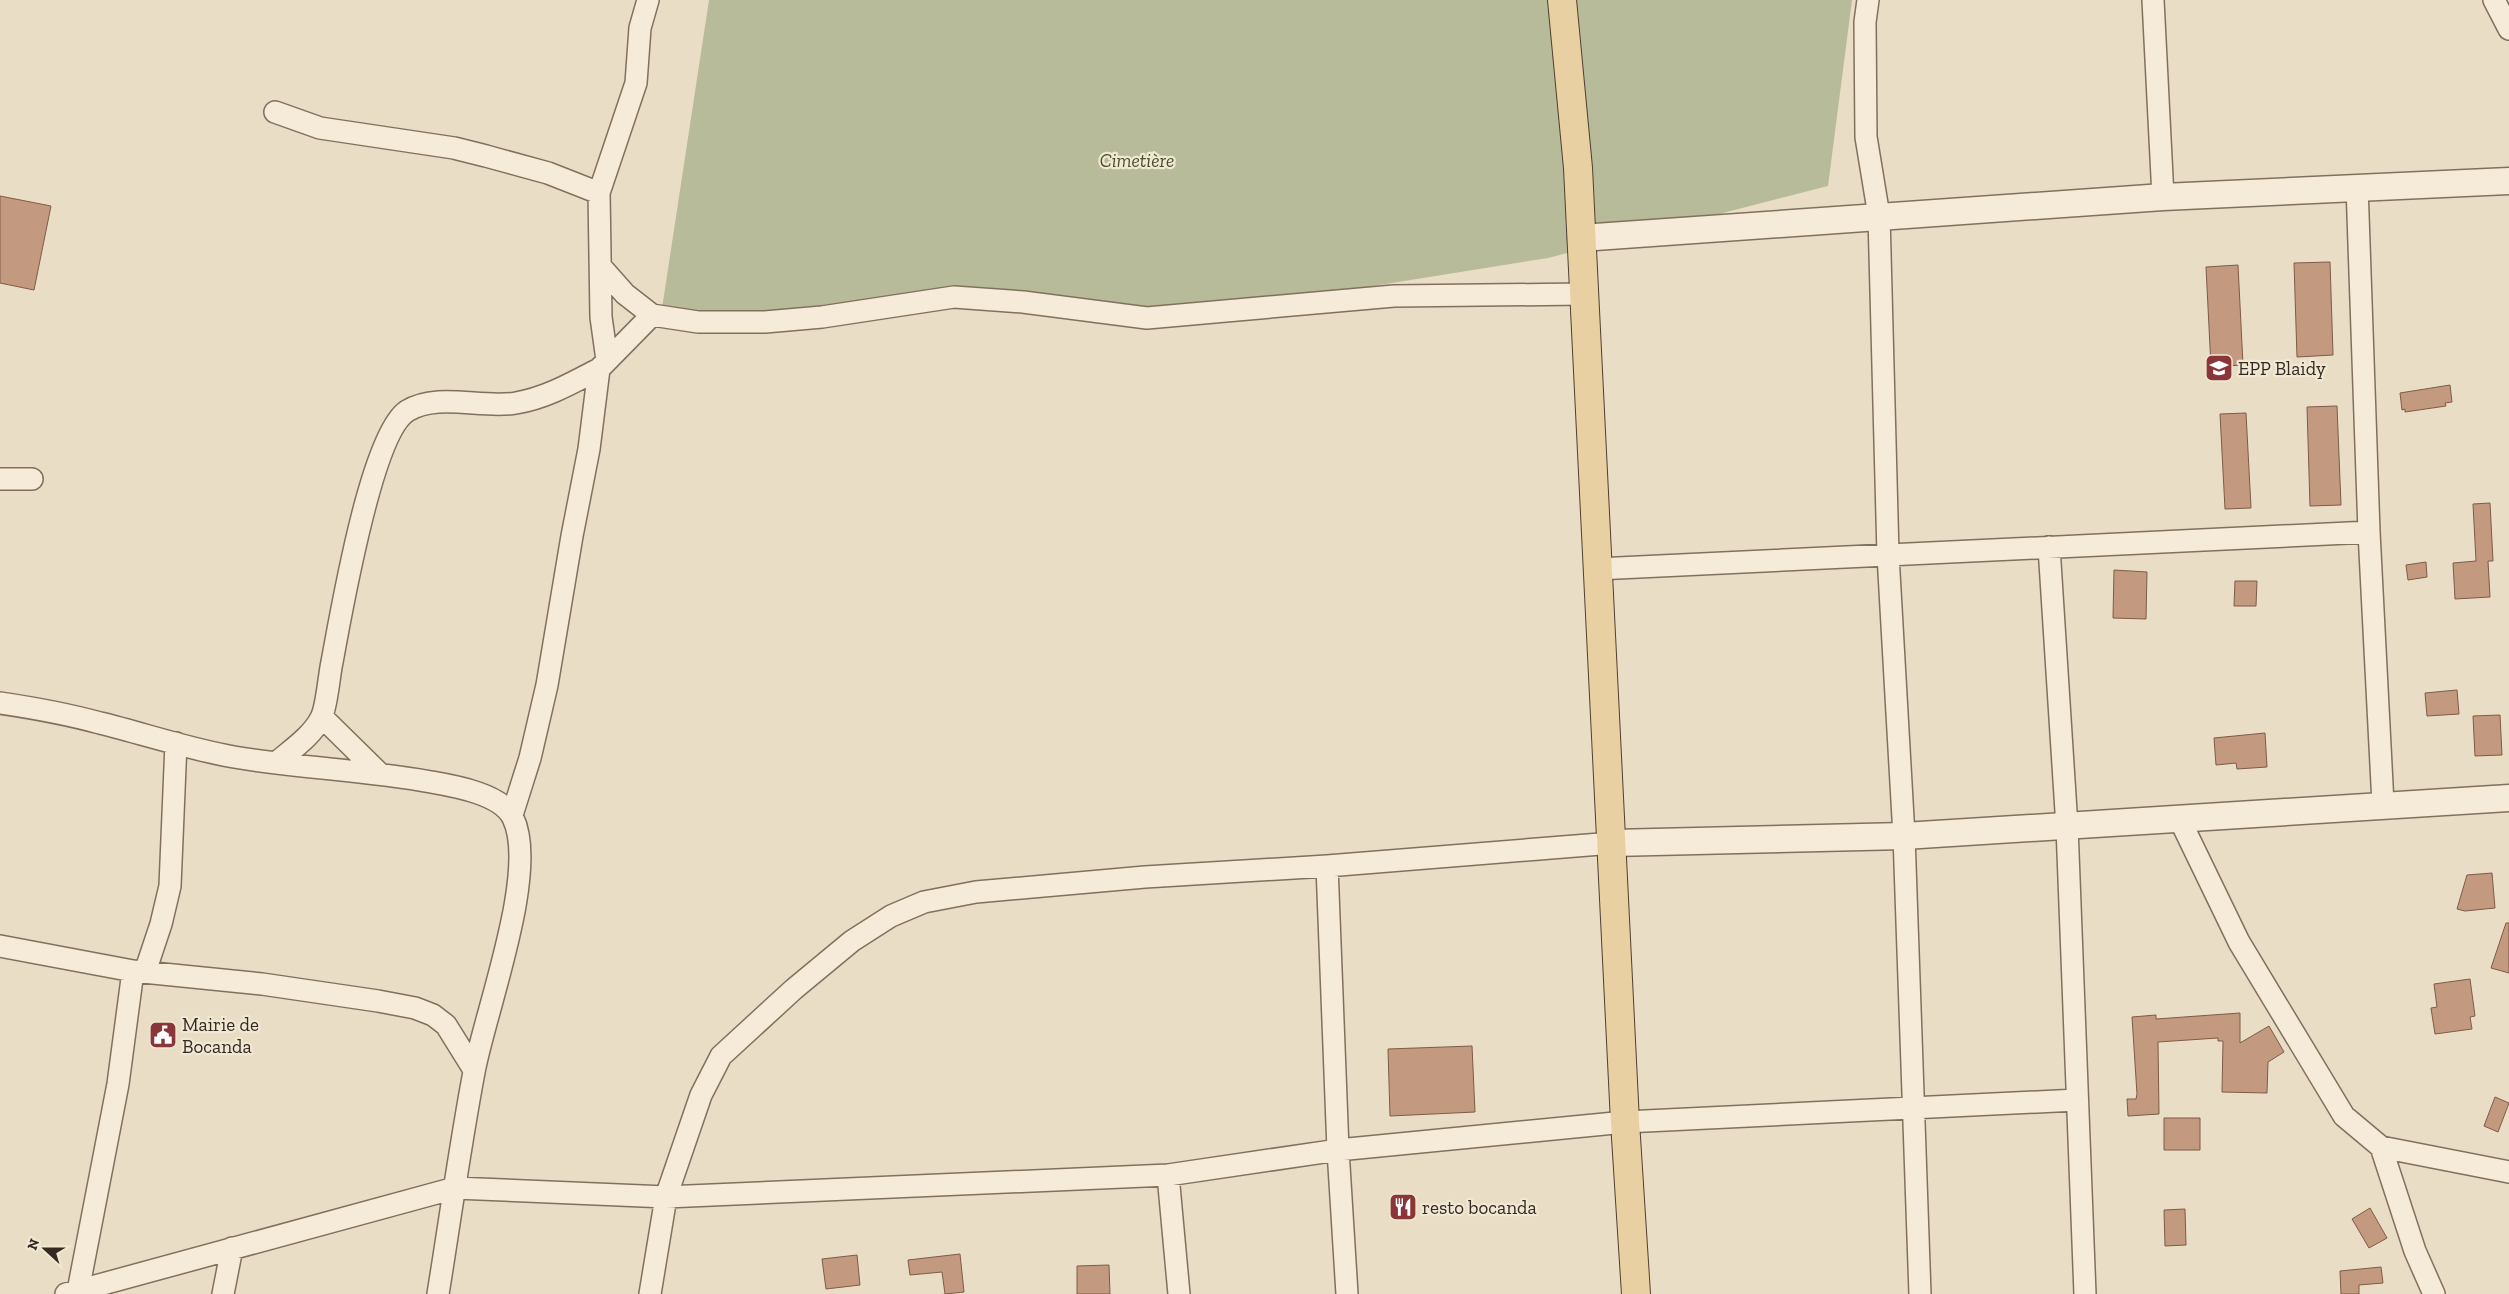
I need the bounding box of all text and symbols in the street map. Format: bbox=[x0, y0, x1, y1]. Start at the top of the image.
park label: Cimetière bbox=[1100, 149, 1174, 172]
school or university icon: EPP Blaidy bbox=[2204, 353, 2234, 383]
place label: EPP Blaidy bbox=[2238, 357, 2326, 380]
place label: Mairie de Bocanda bbox=[182, 1013, 259, 1058]
public building icon: Mairie de Bocanda bbox=[148, 1020, 178, 1050]
restaurant icon: resto bocanda bbox=[1388, 1192, 1418, 1222]
place label: resto bocanda bbox=[1422, 1196, 1537, 1219]
north arrow bbox=[20, 1224, 70, 1274]
text: N bbox=[23, 1236, 43, 1253]

